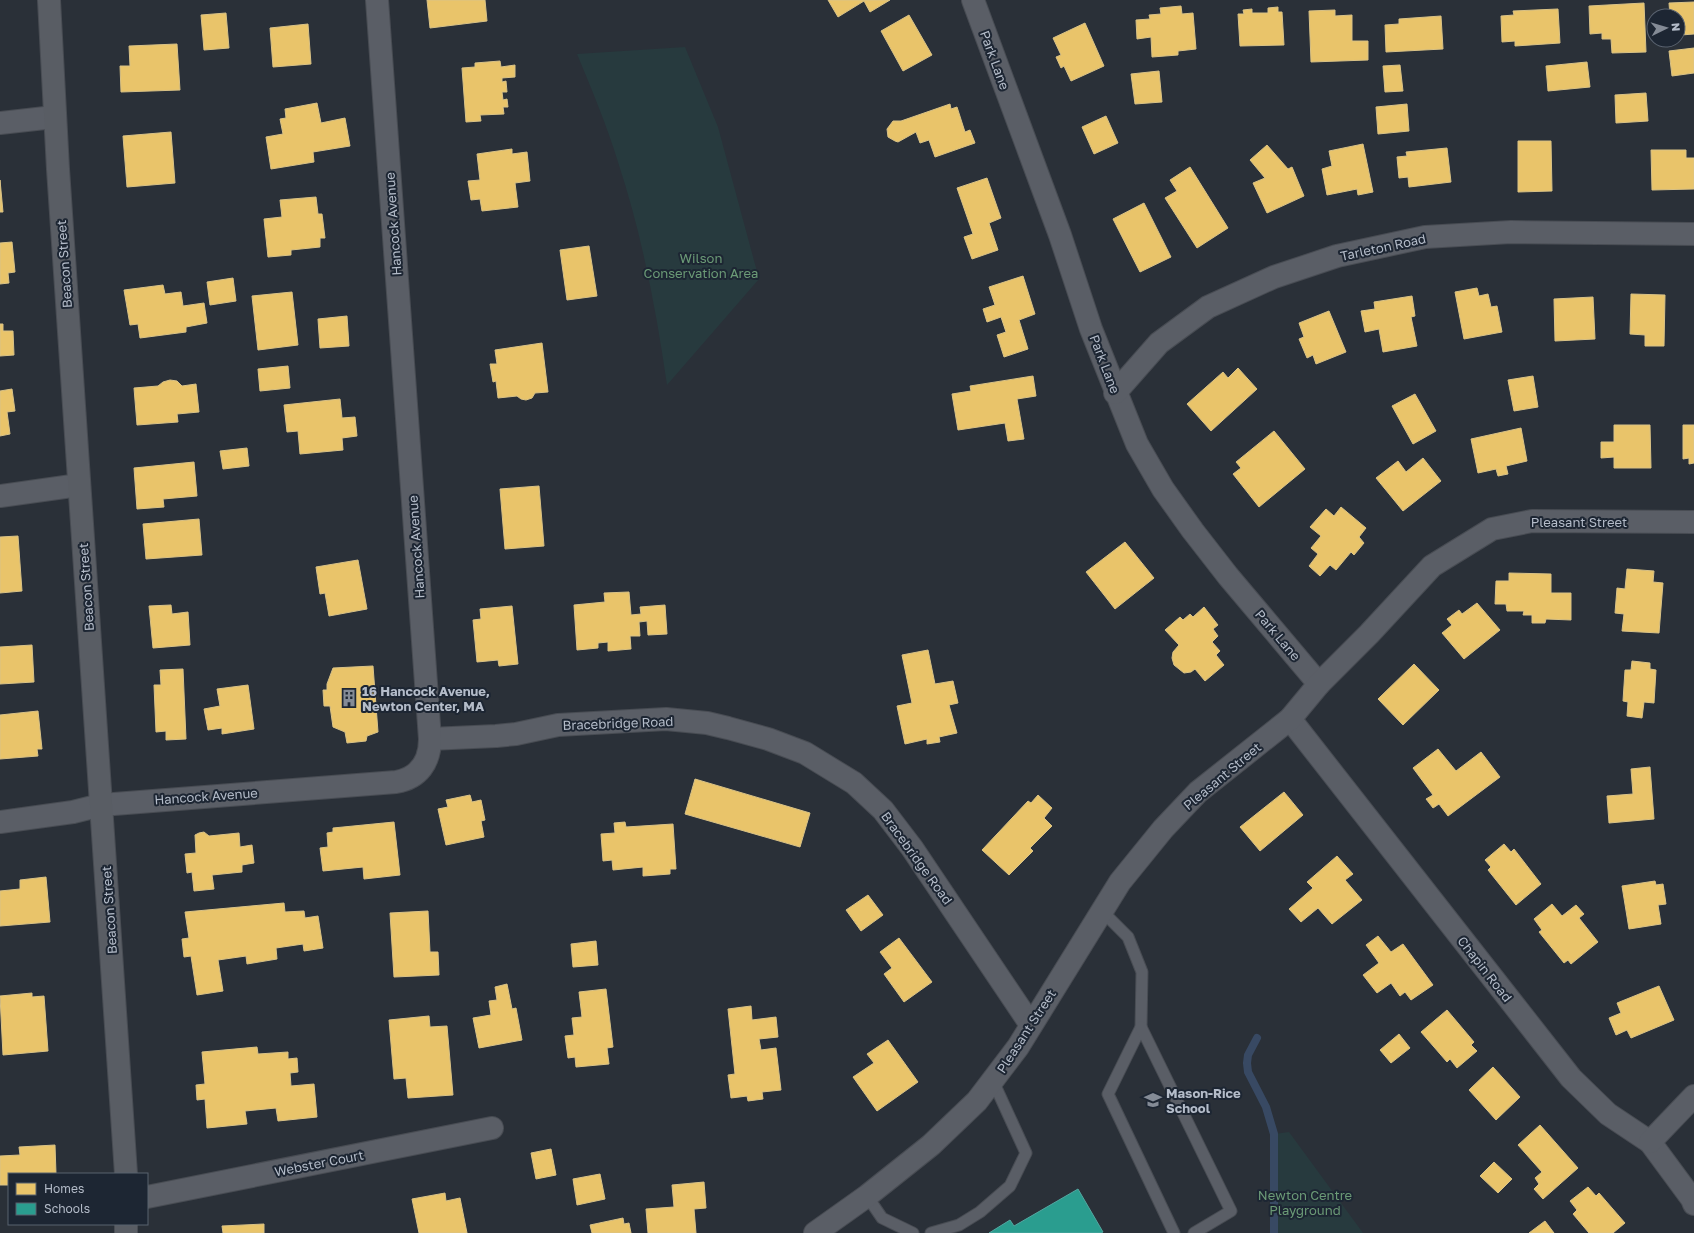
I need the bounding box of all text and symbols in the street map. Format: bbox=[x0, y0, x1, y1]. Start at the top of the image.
north arrow bbox=[1646, 8, 1686, 48]
text: N bbox=[1670, 22, 1683, 32]
street label: Park Lane bbox=[977, 28, 1013, 92]
street label: Hancock Avenue bbox=[381, 172, 405, 276]
street label: Beacon Street bbox=[53, 219, 75, 309]
street label: Tarleton Road bbox=[1339, 230, 1427, 264]
park label: Wilson Conservation Area bbox=[644, 250, 758, 281]
street label: Park Lane bbox=[1086, 332, 1124, 396]
street label: Hancock Avenue bbox=[404, 495, 428, 599]
street label: Pleasant Street bbox=[1531, 514, 1627, 530]
street label: Beacon Street bbox=[75, 542, 97, 632]
street label: Park Lane bbox=[1252, 606, 1304, 664]
place label: 16 Hancock Avenue, Newton Center, MA bbox=[362, 683, 490, 714]
building icon: 16 Hancock Avenue, Newton Center, MA bbox=[339, 688, 359, 708]
street label: Bracebridge Road bbox=[562, 713, 674, 733]
street label: Pleasant Street bbox=[1180, 739, 1264, 813]
street label: Hancock Avenue bbox=[154, 784, 258, 808]
street label: Bracebridge Road bbox=[878, 808, 956, 908]
street label: Beacon Street bbox=[98, 865, 120, 955]
street label: Chapin Road bbox=[1454, 933, 1516, 1005]
street label: Pleasant Street bbox=[993, 986, 1059, 1076]
place label: Mason-Rice School bbox=[1166, 1085, 1241, 1116]
school or university icon: Mason-Rice School bbox=[1143, 1090, 1163, 1110]
street label: Webster Court bbox=[273, 1147, 365, 1179]
legend bbox=[8, 1173, 148, 1225]
text: Homes bbox=[44, 1181, 84, 1196]
park label: Newton Centre Playground bbox=[1258, 1187, 1352, 1218]
text: Schools bbox=[44, 1201, 90, 1216]

